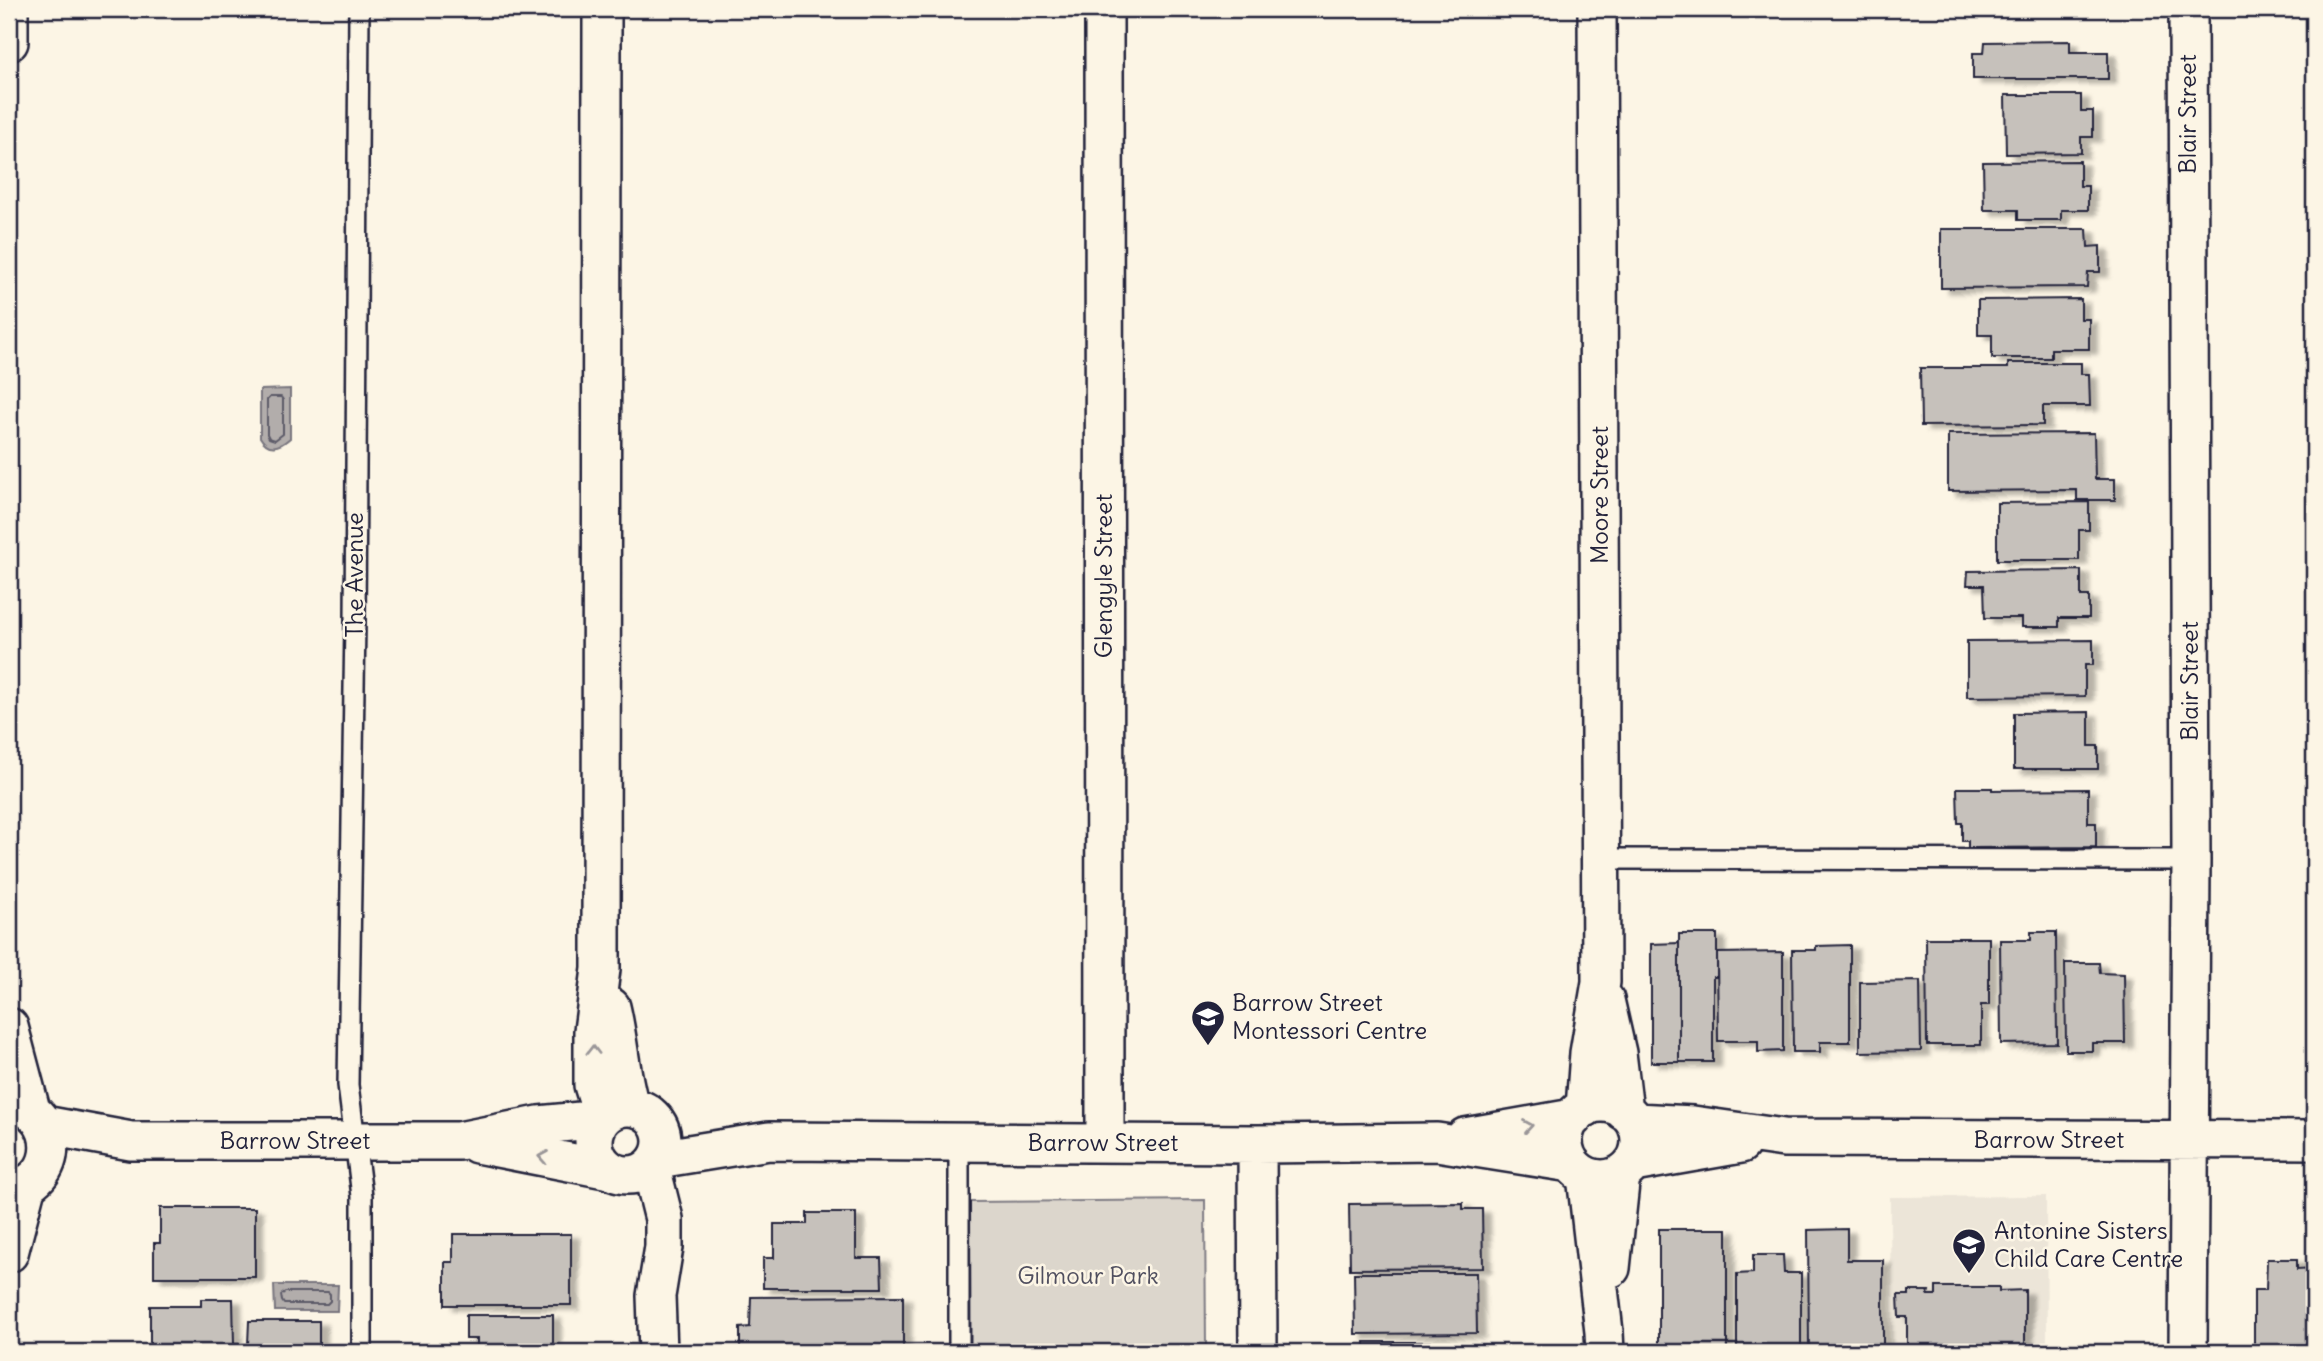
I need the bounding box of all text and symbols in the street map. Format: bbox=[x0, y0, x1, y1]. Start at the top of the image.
street label: Blair Street bbox=[2172, 54, 2202, 174]
street label: Moore Street bbox=[1584, 426, 1614, 564]
street label: Glengyle Street bbox=[1088, 494, 1118, 658]
street label: The Avenue bbox=[339, 512, 369, 638]
street label: Blair Street bbox=[2174, 621, 2204, 741]
place label: Barrow Street Montessori Centre bbox=[1232, 987, 1427, 1045]
school or university icon: Barrow Street Montessori Centre bbox=[1189, 998, 1227, 1047]
one-way arrow bbox=[585, 1044, 601, 1055]
one-way arrow bbox=[1522, 1119, 1534, 1134]
street label: Barrow Street bbox=[1974, 1124, 2124, 1154]
street label: Barrow Street bbox=[220, 1125, 370, 1155]
street label: Barrow Street bbox=[1028, 1127, 1178, 1157]
one-way arrow bbox=[537, 1150, 549, 1165]
place label: Antonine Sisters Child Care Centre bbox=[1994, 1215, 2183, 1273]
school or university icon: Antonine Sisters Child Care Centre bbox=[1950, 1226, 1988, 1275]
park label: Gilmour Park bbox=[1017, 1260, 1159, 1290]

